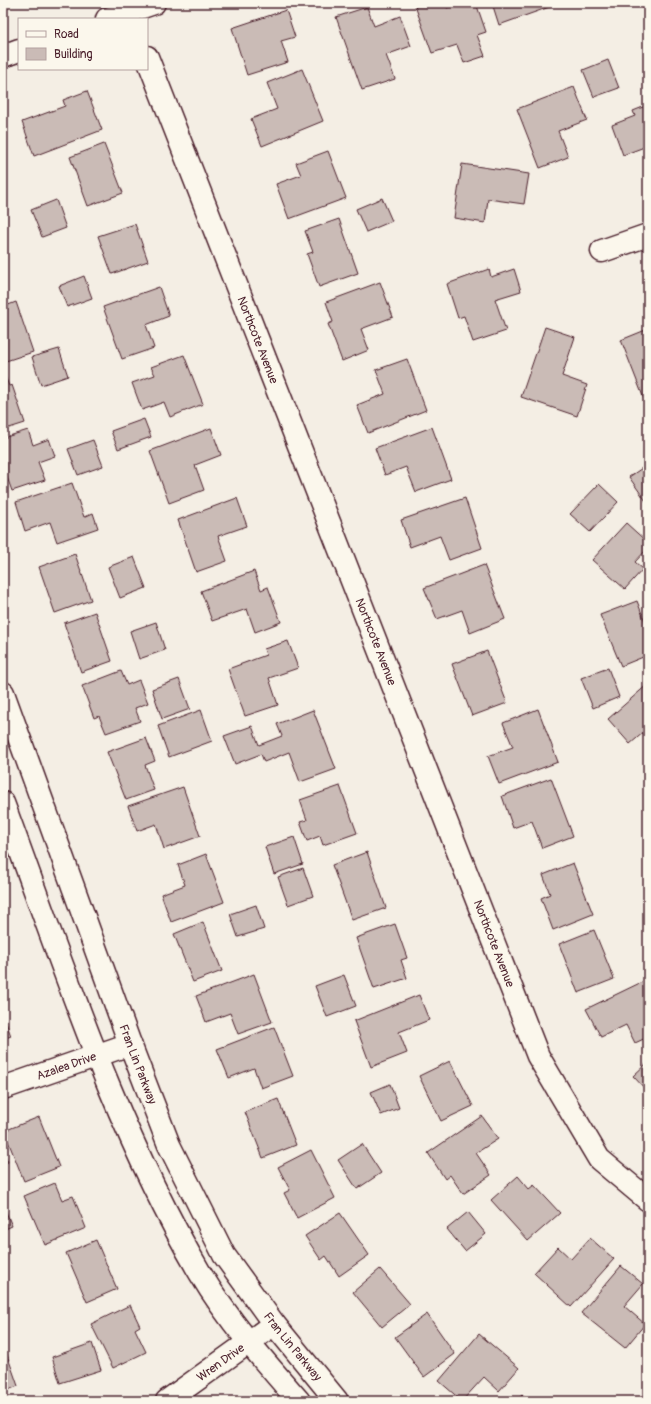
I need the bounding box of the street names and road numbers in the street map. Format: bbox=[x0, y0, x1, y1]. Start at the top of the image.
street label: Northcote Avenue bbox=[234, 294, 282, 386]
street label: Northcote Avenue bbox=[352, 596, 400, 688]
street label: Northcote Avenue bbox=[470, 898, 518, 989]
street label: Fran Lin Parkway bbox=[116, 1022, 160, 1106]
street label: Azalea Drive bbox=[34, 1049, 98, 1083]
street label: Fran Lin Parkway bbox=[260, 1309, 325, 1384]
street label: Wren Drive bbox=[194, 1340, 247, 1385]

